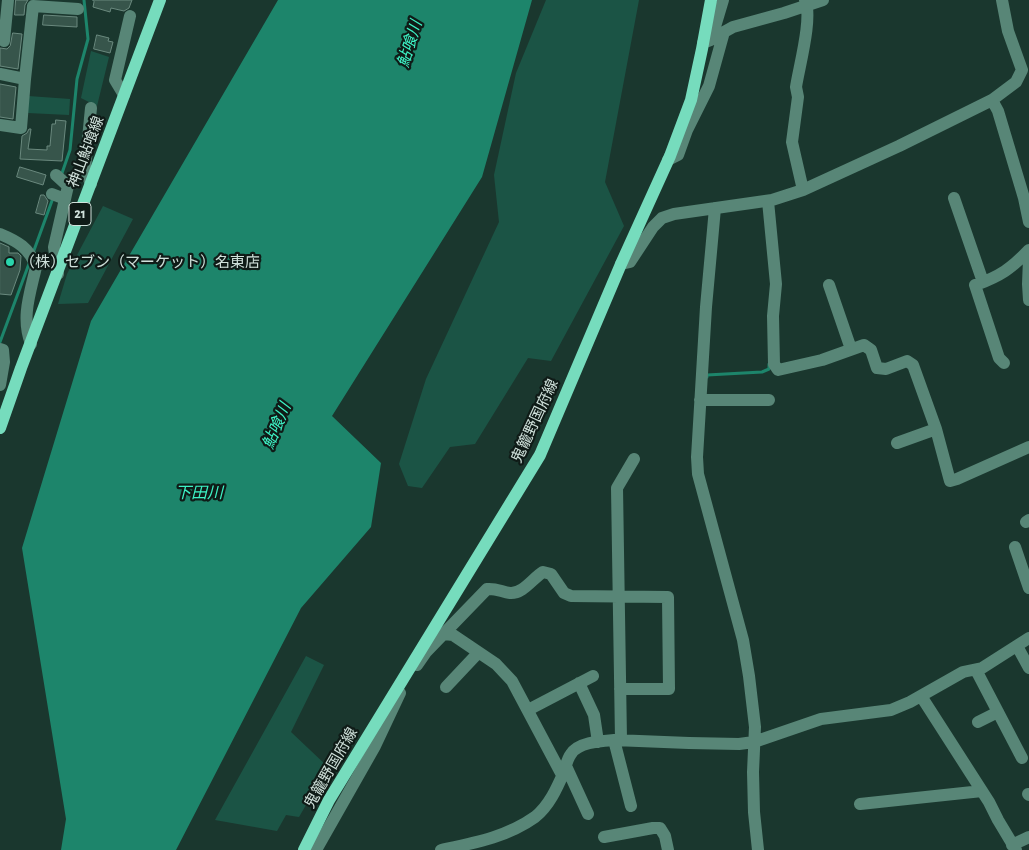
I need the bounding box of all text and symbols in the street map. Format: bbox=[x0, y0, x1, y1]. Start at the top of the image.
water label: 鮎喰川 bbox=[394, 18, 426, 70]
street label: 神山鮎喰線 bbox=[64, 114, 108, 190]
road number: 21 bbox=[69, 202, 91, 225]
place label: （株）セブン（マーケット）名東店 bbox=[20, 253, 260, 271]
marker: （株）セブン（マーケット）名東店 bbox=[4, 256, 16, 268]
street label: 鬼籠野国府線 bbox=[508, 376, 562, 466]
water label: 鮎喰川 bbox=[259, 400, 295, 452]
water label: 下田川 bbox=[175, 483, 223, 503]
street label: 鬼籠野国府線 bbox=[301, 725, 361, 811]

